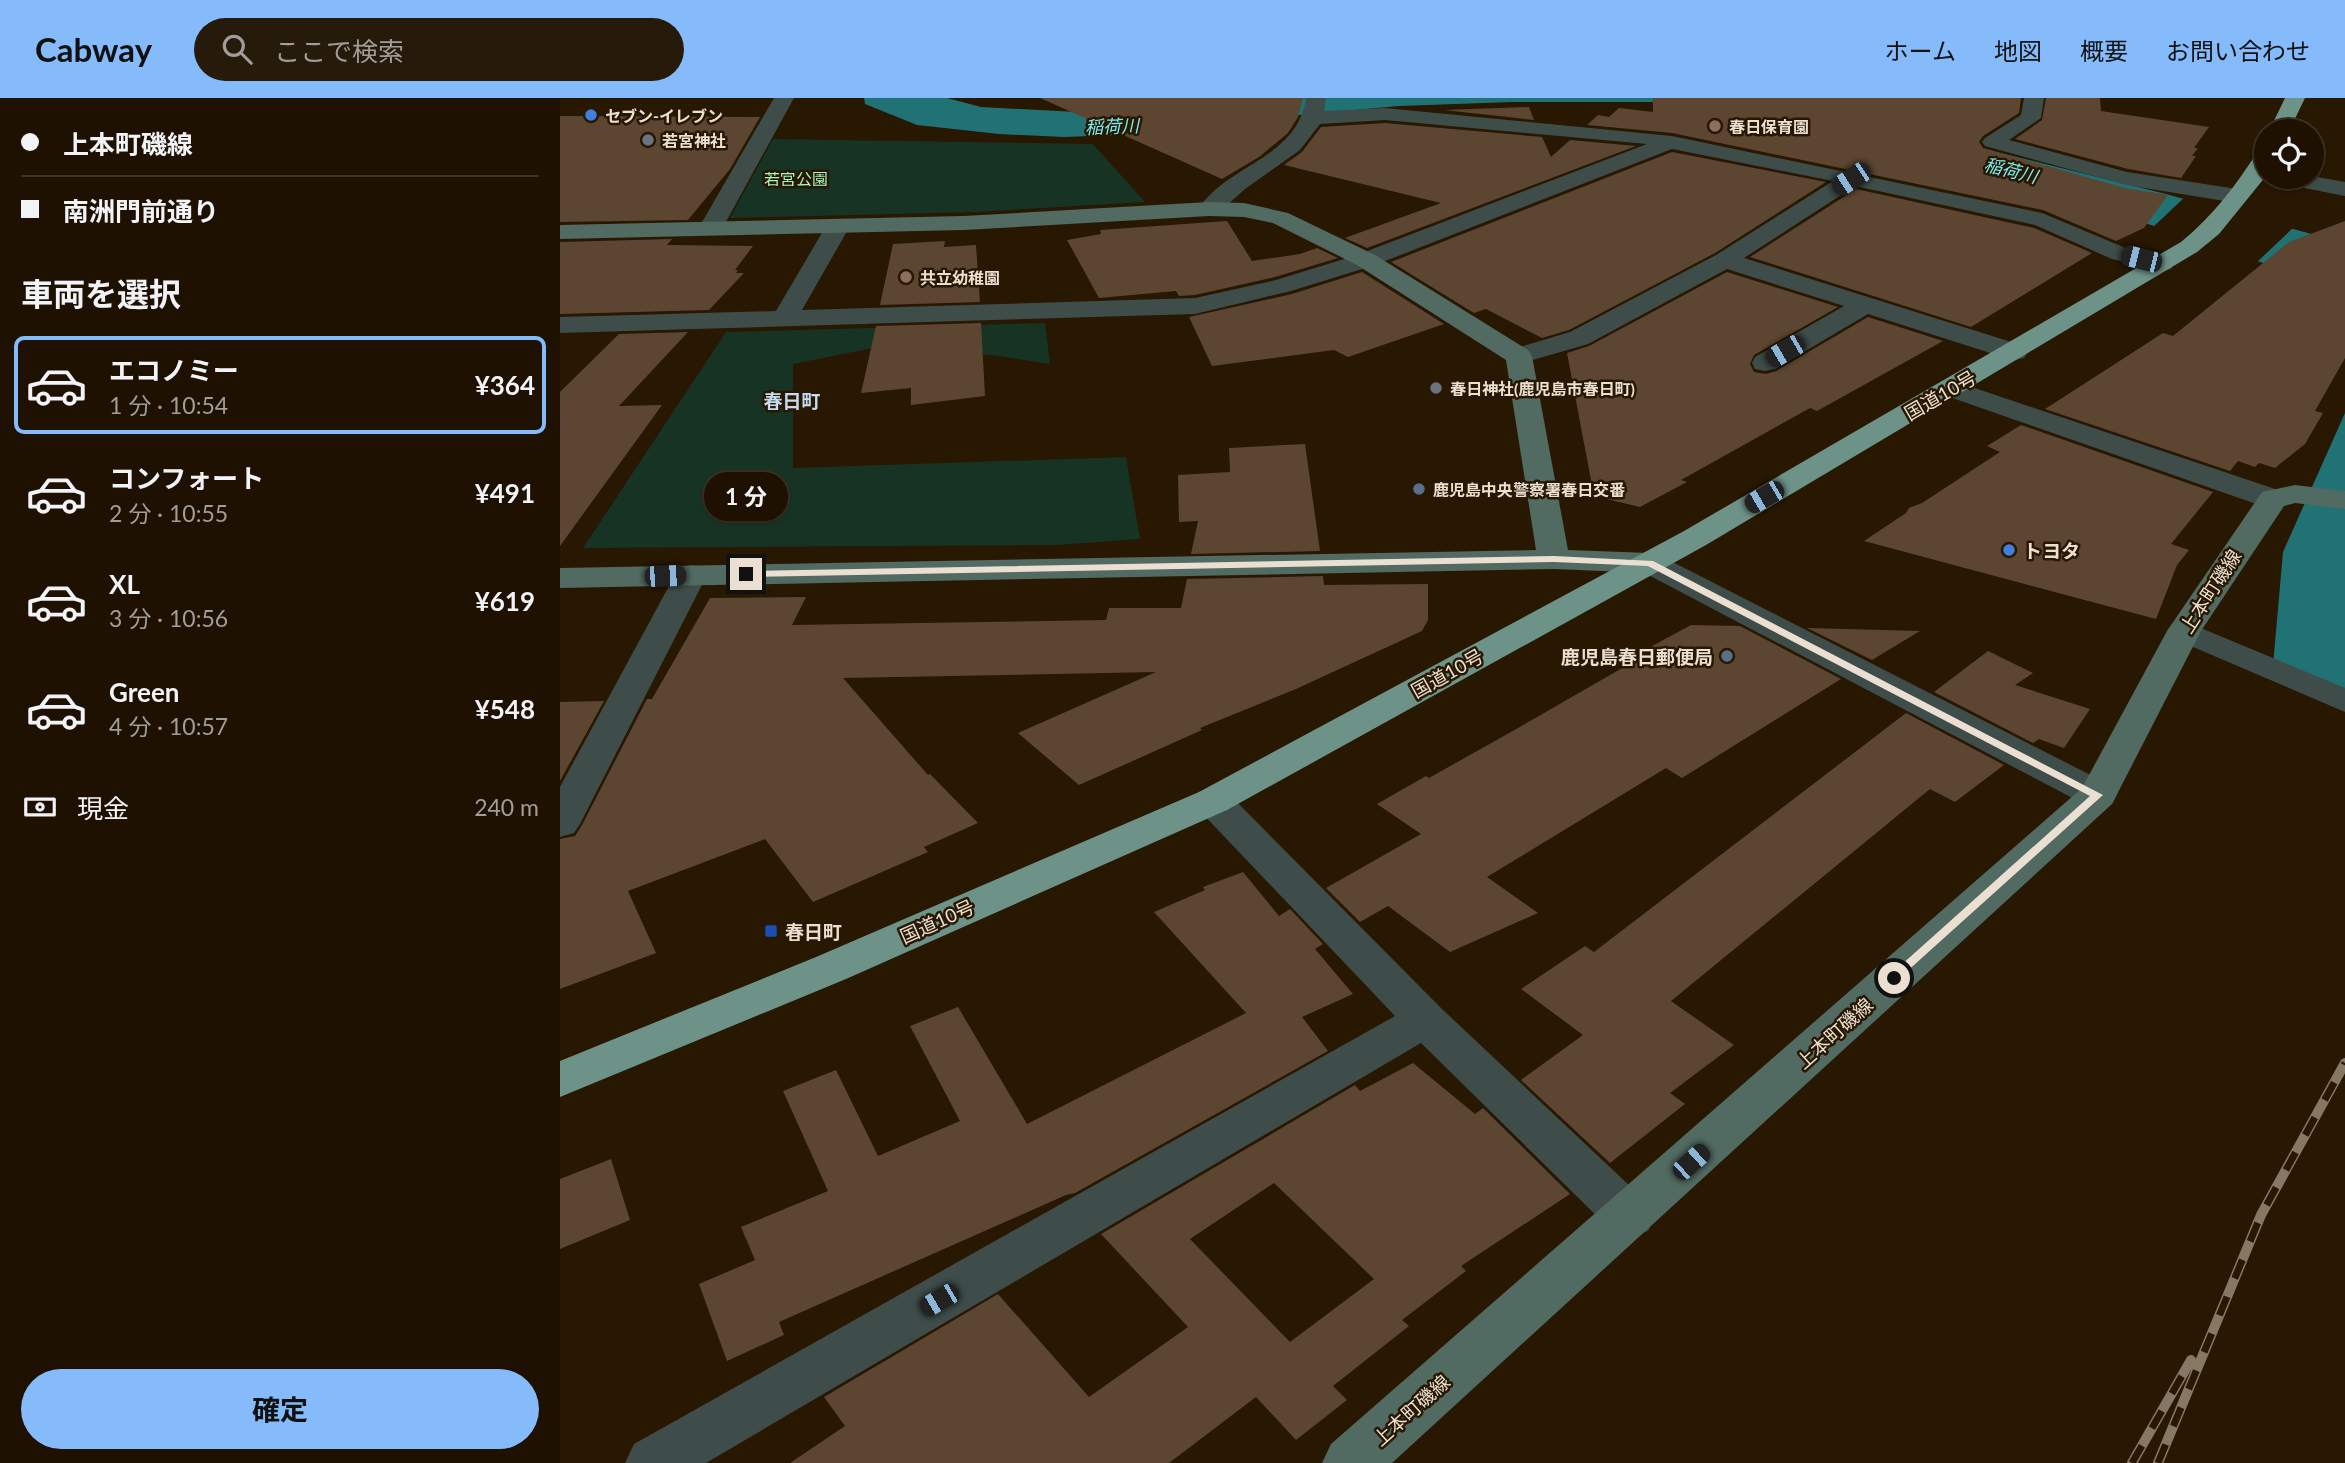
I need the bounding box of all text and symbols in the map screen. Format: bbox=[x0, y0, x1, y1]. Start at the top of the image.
search box bbox=[194, 18, 684, 81]
text: Cabway bbox=[35, 29, 152, 69]
icon: search bbox=[218, 30, 256, 68]
text: ここで検索 bbox=[274, 35, 404, 67]
text: ホーム bbox=[1885, 36, 1956, 65]
text: 地図 bbox=[1994, 36, 2042, 65]
text: 概要 bbox=[2080, 36, 2128, 65]
text: お問い合わせ bbox=[2166, 36, 2310, 65]
place label: セブン-イレブン bbox=[605, 106, 723, 125]
marker: セブン-イレブン bbox=[583, 107, 599, 123]
water label: 稲荷川 bbox=[1085, 114, 1141, 138]
place label: 春日保育園 bbox=[1729, 117, 1809, 136]
marker: 春日保育園 bbox=[1707, 118, 1723, 134]
map controls bbox=[2254, 119, 2324, 189]
button: locate bbox=[2254, 119, 2324, 189]
text: 上本町磯線 bbox=[63, 128, 193, 160]
place label: 若宮神社 bbox=[662, 131, 726, 150]
marker: 若宮神社 bbox=[640, 132, 656, 148]
water label: 稲荷川 bbox=[1982, 153, 2042, 188]
car bbox=[1828, 159, 1875, 199]
park label: 若宮公園 bbox=[764, 169, 828, 188]
text: 南洲門前通り bbox=[63, 195, 219, 227]
car bbox=[2119, 244, 2164, 274]
place label: 共立幼稚園 bbox=[920, 268, 1000, 287]
marker: 共立幼稚園 bbox=[898, 269, 914, 285]
text: 車両を選択 bbox=[21, 274, 181, 313]
car bbox=[1762, 331, 1809, 371]
icon: car bbox=[25, 354, 88, 417]
text: エコノミー bbox=[109, 354, 239, 386]
street label: 国道10号 bbox=[1900, 365, 1980, 425]
text: ¥364 bbox=[475, 369, 535, 401]
place label: 春日神社(鹿児島市春日町) bbox=[1450, 379, 1635, 398]
marker: 春日神社(鹿児島市春日町) bbox=[1428, 380, 1444, 396]
district label: 春日町 bbox=[763, 389, 821, 412]
text: 1 分 · 10:54 bbox=[109, 391, 228, 419]
icon: car bbox=[25, 462, 88, 525]
text: コンフォート bbox=[109, 462, 264, 494]
callout: 1 分 bbox=[704, 472, 788, 522]
text: ¥491 bbox=[475, 477, 535, 509]
car bbox=[1741, 477, 1788, 517]
place label: 鹿児島中央警察署春日交番 bbox=[1433, 480, 1625, 499]
marker: 鹿児島中央警察署春日交番 bbox=[1411, 481, 1427, 497]
text: 1 分 bbox=[725, 482, 767, 510]
text: 2 分 · 10:55 bbox=[109, 499, 228, 527]
place label: トヨタ bbox=[2023, 539, 2080, 562]
marker: トヨタ bbox=[2001, 542, 2017, 558]
street label: 上本町磯線 bbox=[2174, 545, 2246, 637]
route end bbox=[730, 558, 762, 590]
car bbox=[644, 565, 687, 587]
text: XL bbox=[109, 568, 140, 600]
icon: car bbox=[25, 570, 88, 633]
text: ¥619 bbox=[475, 585, 535, 617]
text: 3 分 · 10:56 bbox=[109, 604, 228, 632]
street label: 国道10号 bbox=[1407, 644, 1487, 702]
place label: 鹿児島春日郵便局 bbox=[1561, 645, 1713, 668]
marker: 鹿児島春日郵便局 bbox=[1719, 648, 1735, 664]
text: Green bbox=[109, 676, 179, 708]
icon: car bbox=[25, 678, 88, 741]
text: ¥548 bbox=[475, 693, 535, 725]
text: 4 分 · 10:57 bbox=[109, 712, 228, 740]
icon: cash bbox=[21, 788, 59, 826]
text: 現金 bbox=[77, 792, 129, 824]
text: 240 m bbox=[474, 793, 539, 821]
street label: 国道10号 bbox=[896, 894, 978, 948]
place label: 春日町 bbox=[785, 920, 842, 943]
marker: 春日町 bbox=[763, 923, 779, 939]
route start bbox=[1878, 962, 1910, 994]
street label: 上本町磯線 bbox=[1791, 993, 1877, 1073]
car bbox=[1669, 1140, 1714, 1184]
car bbox=[916, 1280, 963, 1320]
button: 確定 bbox=[21, 1369, 539, 1449]
street label: 上本町磯線 bbox=[1368, 1370, 1454, 1450]

